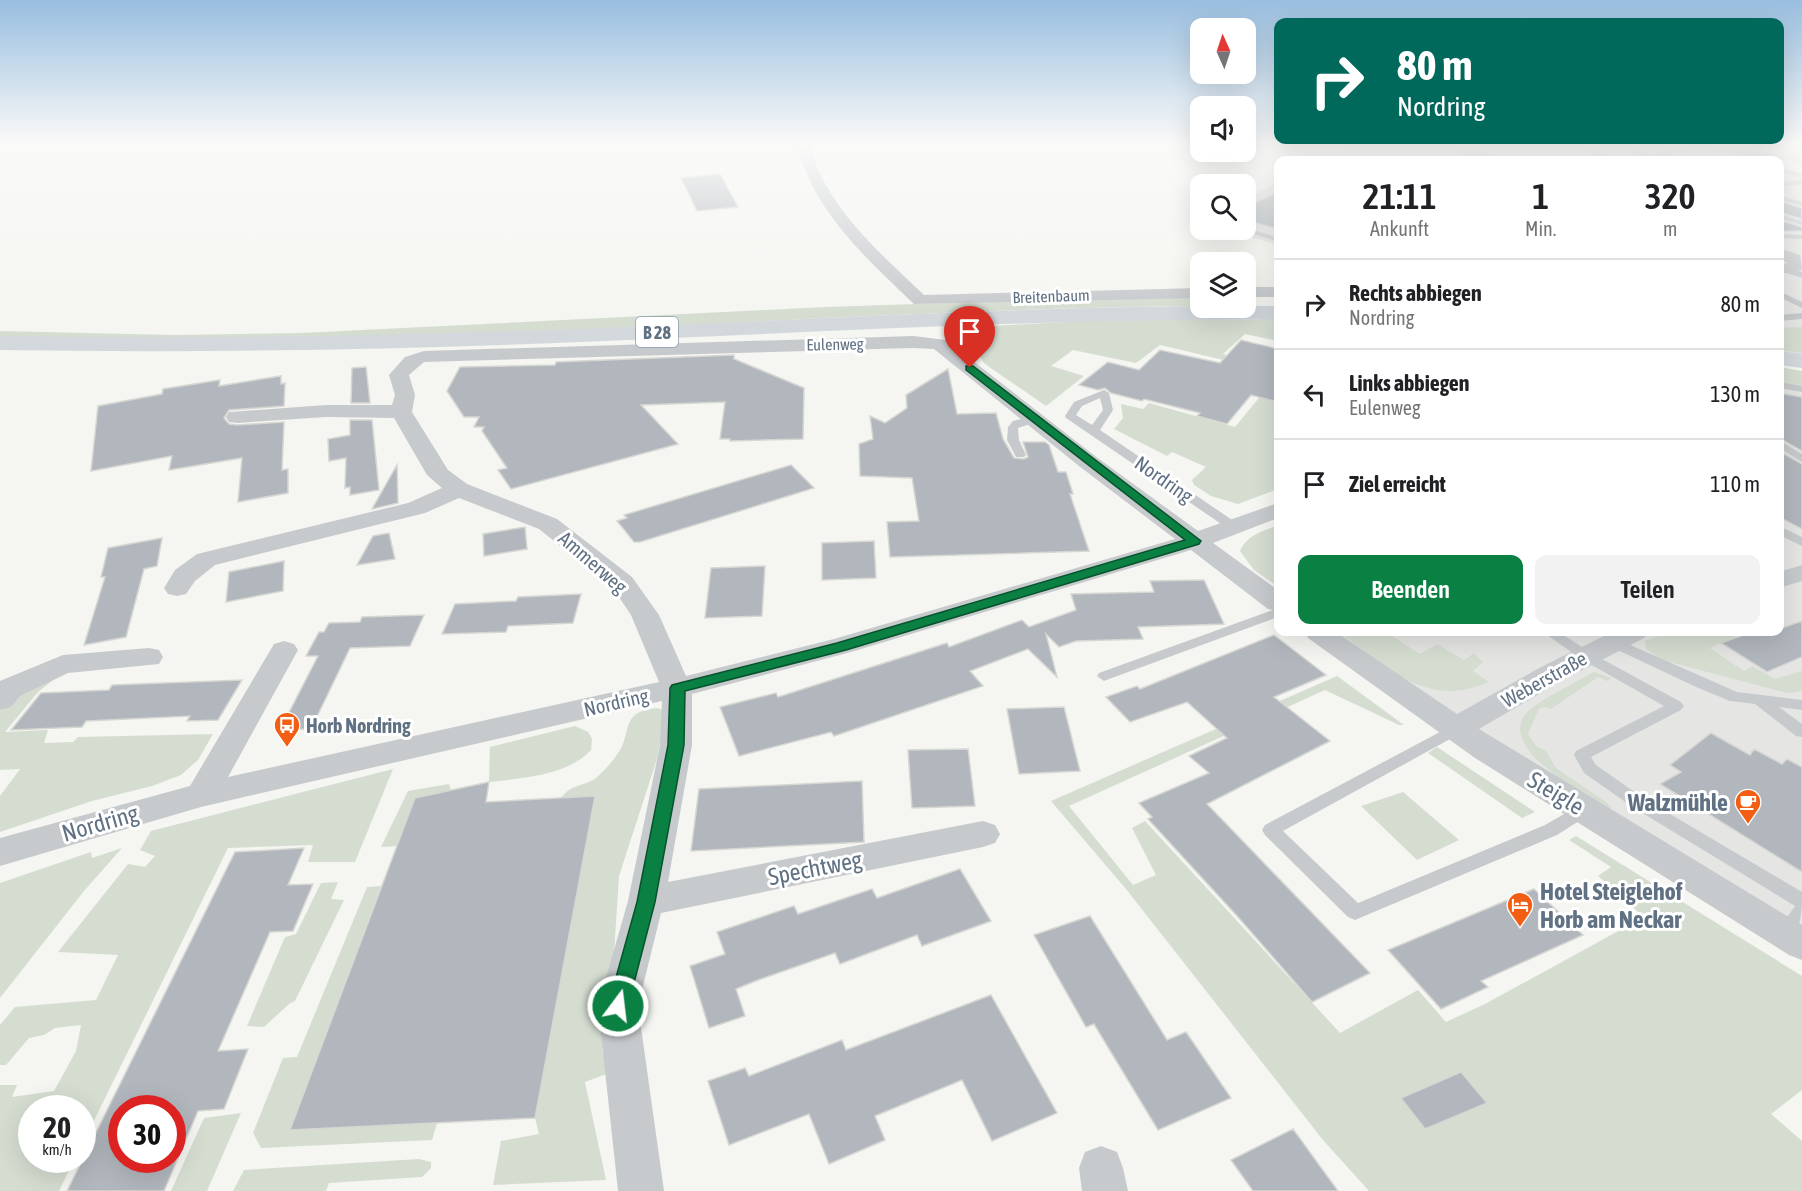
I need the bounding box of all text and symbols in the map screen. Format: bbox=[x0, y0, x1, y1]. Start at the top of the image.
north arrow bbox=[1190, 18, 1256, 84]
map controls bbox=[1190, 18, 1256, 318]
text: 80 m bbox=[1397, 41, 1472, 89]
icon: right bbox=[1298, 42, 1376, 120]
text: Nordring bbox=[1397, 91, 1485, 122]
button: sound bbox=[1190, 96, 1256, 162]
button: search bbox=[1190, 174, 1256, 240]
text: 21:11 bbox=[1362, 175, 1437, 217]
text: 1 bbox=[1532, 175, 1549, 217]
text: 320 bbox=[1645, 175, 1696, 217]
text: Ankunft bbox=[1370, 217, 1429, 240]
text: Min. bbox=[1525, 217, 1556, 240]
text: m bbox=[1663, 217, 1677, 240]
button: layers bbox=[1190, 252, 1256, 318]
text: Rechts abbiegen bbox=[1349, 280, 1482, 306]
street label: Breitenbaum bbox=[1012, 286, 1090, 306]
icon: right bbox=[1298, 288, 1331, 321]
text: 80 m bbox=[1720, 291, 1760, 317]
pin bbox=[944, 306, 995, 368]
text: Nordring bbox=[1349, 306, 1414, 329]
icon: arrive bbox=[953, 315, 986, 348]
road number: B 28 bbox=[636, 317, 678, 347]
street label: Eulenweg bbox=[806, 335, 864, 354]
text: Links abbiegen bbox=[1349, 370, 1470, 396]
icon: left bbox=[1298, 378, 1331, 411]
text: 130 m bbox=[1710, 381, 1760, 407]
text: Eulenweg bbox=[1349, 396, 1420, 419]
street label: Nordring bbox=[1131, 451, 1198, 507]
icon: arrive bbox=[1298, 468, 1331, 501]
text: Ziel erreicht bbox=[1349, 471, 1446, 497]
text: 110 m bbox=[1710, 471, 1760, 497]
street label: Ammerweg bbox=[554, 526, 632, 598]
button: Beenden bbox=[1298, 555, 1523, 624]
button: Teilen bbox=[1535, 555, 1760, 624]
street label: Weberstraße bbox=[1498, 646, 1590, 712]
street label: Nordring bbox=[582, 683, 651, 721]
bus stop icon: Horb Nordring bbox=[272, 710, 302, 748]
place label: Horb Nordring bbox=[306, 714, 411, 737]
street label: Steigle bbox=[1523, 766, 1589, 820]
cafe icon: Walzmühle bbox=[1733, 787, 1763, 825]
place label: Walzmühle bbox=[1627, 789, 1728, 816]
street label: Nordring bbox=[59, 799, 142, 847]
street label: Spechtweg bbox=[766, 846, 865, 890]
place label: Hotel Steiglehof Horb am Neckar bbox=[1540, 878, 1683, 933]
hotel icon: Hotel Steiglehof Horb am Neckar bbox=[1505, 890, 1535, 928]
position arrow bbox=[586, 974, 650, 1038]
speed limit sign: 30 bbox=[108, 1095, 186, 1173]
text: 20 bbox=[43, 1110, 71, 1144]
text: km/h bbox=[42, 1141, 72, 1158]

